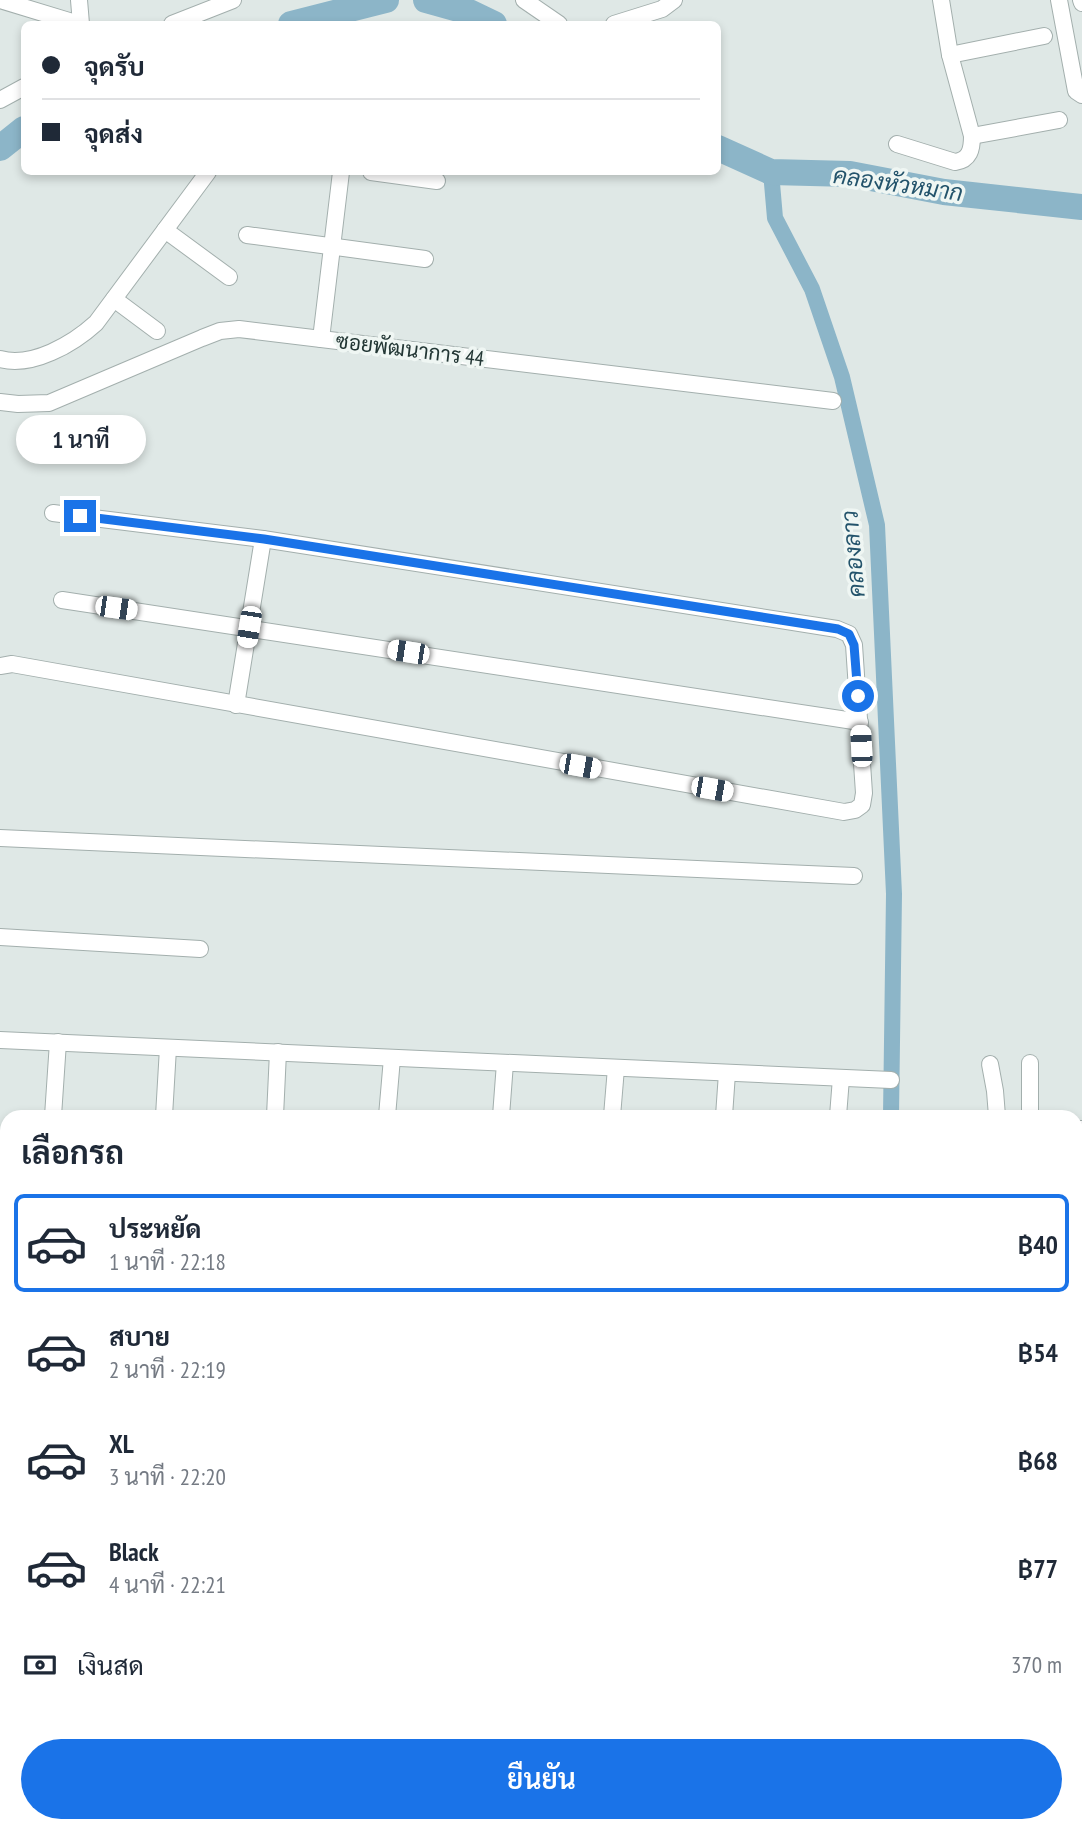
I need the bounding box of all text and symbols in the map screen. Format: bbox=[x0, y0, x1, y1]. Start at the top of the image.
text: จุดรับ bbox=[84, 50, 145, 83]
text: จุดส่ง bbox=[84, 117, 143, 150]
water label: คลองหัวหมาก bbox=[831, 160, 965, 207]
street label: ซอยพัฒนาการ 44 bbox=[334, 327, 486, 372]
callout: 1 นาที bbox=[15, 414, 145, 463]
text: 1 นาที bbox=[52, 425, 110, 454]
route end bbox=[64, 500, 96, 532]
water label: คลองลาว bbox=[834, 509, 871, 599]
car bbox=[94, 595, 139, 621]
car bbox=[236, 605, 263, 649]
car bbox=[386, 638, 431, 666]
route start bbox=[842, 680, 874, 712]
car bbox=[850, 724, 873, 768]
car bbox=[558, 752, 603, 780]
car bbox=[690, 775, 735, 803]
text: เลือกรถ bbox=[21, 1131, 124, 1173]
icon: car bbox=[25, 1212, 88, 1275]
text: ประหยัด bbox=[109, 1212, 202, 1245]
text: ฿40 bbox=[1018, 1228, 1058, 1261]
text: 1 นาที · 22:18 bbox=[109, 1247, 226, 1276]
icon: car bbox=[25, 1320, 88, 1383]
text: สบาย bbox=[109, 1320, 170, 1353]
text: ฿54 bbox=[1018, 1336, 1058, 1369]
text: 2 นาที · 22:19 bbox=[109, 1355, 226, 1384]
text: XL bbox=[109, 1427, 134, 1460]
icon: car bbox=[25, 1428, 88, 1491]
text: ฿68 bbox=[1018, 1444, 1058, 1477]
text: 3 นาที · 22:20 bbox=[109, 1462, 226, 1491]
text: Black bbox=[109, 1535, 159, 1568]
icon: car bbox=[25, 1536, 88, 1599]
text: ฿77 bbox=[1018, 1552, 1058, 1585]
text: 4 นาที · 22:21 bbox=[109, 1570, 226, 1599]
icon: cash bbox=[21, 1646, 59, 1684]
text: เงินสด bbox=[77, 1649, 144, 1682]
text: 370 m bbox=[1011, 1650, 1062, 1679]
button: ยืนยัน bbox=[21, 1739, 1062, 1819]

